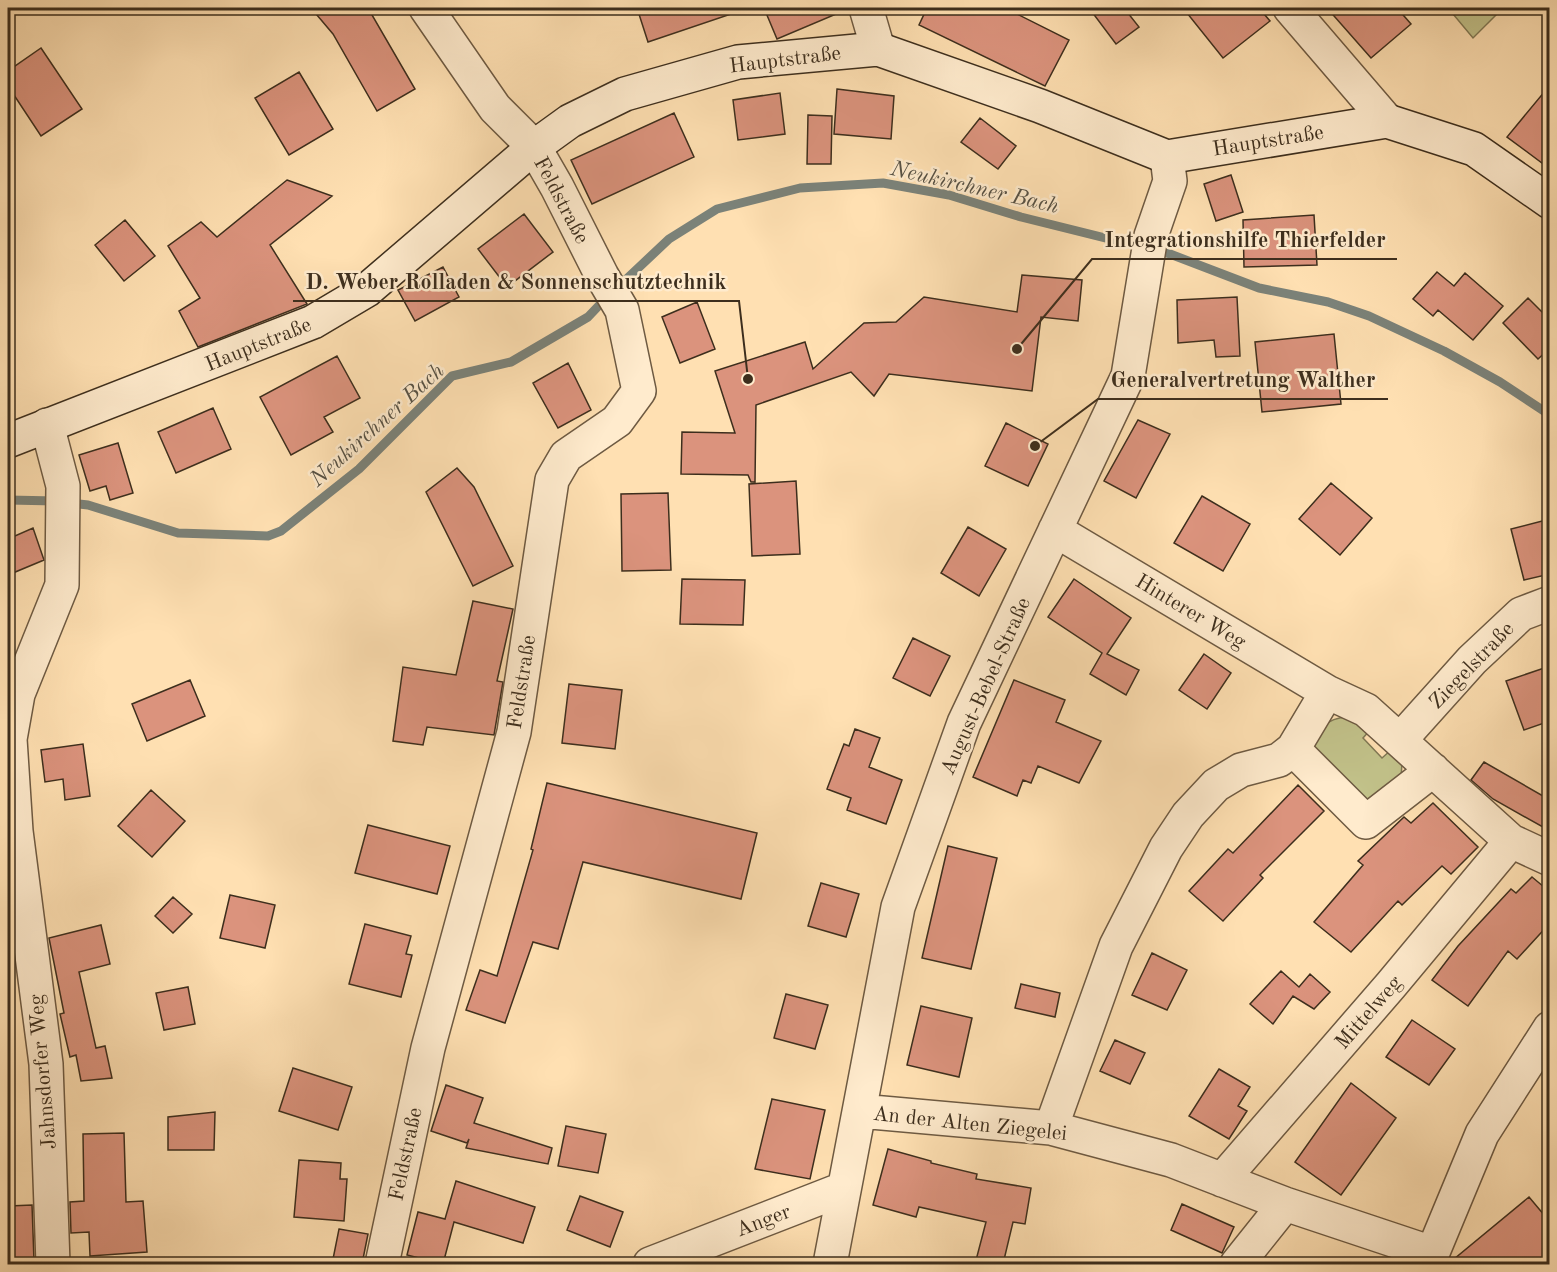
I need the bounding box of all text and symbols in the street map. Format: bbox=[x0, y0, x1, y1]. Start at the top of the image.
street label: Hauptstraße bbox=[728, 43, 842, 78]
street label: Hauptstraße bbox=[1211, 122, 1325, 161]
street label: Feldstraße bbox=[529, 154, 592, 248]
water label: Neukirchner Bach bbox=[887, 158, 1061, 218]
callout: Integrationshilfe Thierfelder bbox=[1092, 219, 1397, 259]
text: Integrationshilfe Thierfelder bbox=[1104, 230, 1386, 252]
callout: D. Weber Rolladen & Sonnenschutztechnik bbox=[293, 261, 739, 301]
text: D. Weber Rolladen & Sonnenschutztechnik bbox=[305, 272, 727, 294]
street label: Hauptstraße bbox=[202, 315, 315, 376]
callout: Generalvertretung Walther bbox=[1098, 359, 1388, 399]
water label: Neukirchner Bach bbox=[305, 360, 449, 492]
text: Generalvertretung Walther bbox=[1110, 370, 1376, 392]
street label: Hinterer Weg bbox=[1131, 571, 1250, 654]
street label: August-Bebel-Straße bbox=[938, 595, 1035, 779]
street label: Ziegelstraße bbox=[1426, 619, 1518, 714]
street label: Feldstraße bbox=[505, 634, 540, 731]
street label: Mittelweg bbox=[1332, 972, 1407, 1054]
street label: Jahnsdorfer Weg bbox=[26, 993, 61, 1151]
street label: An der Alten Ziegelei bbox=[872, 1104, 1068, 1145]
street label: Feldstraße bbox=[386, 1106, 427, 1203]
street label: Anger bbox=[733, 1201, 794, 1241]

